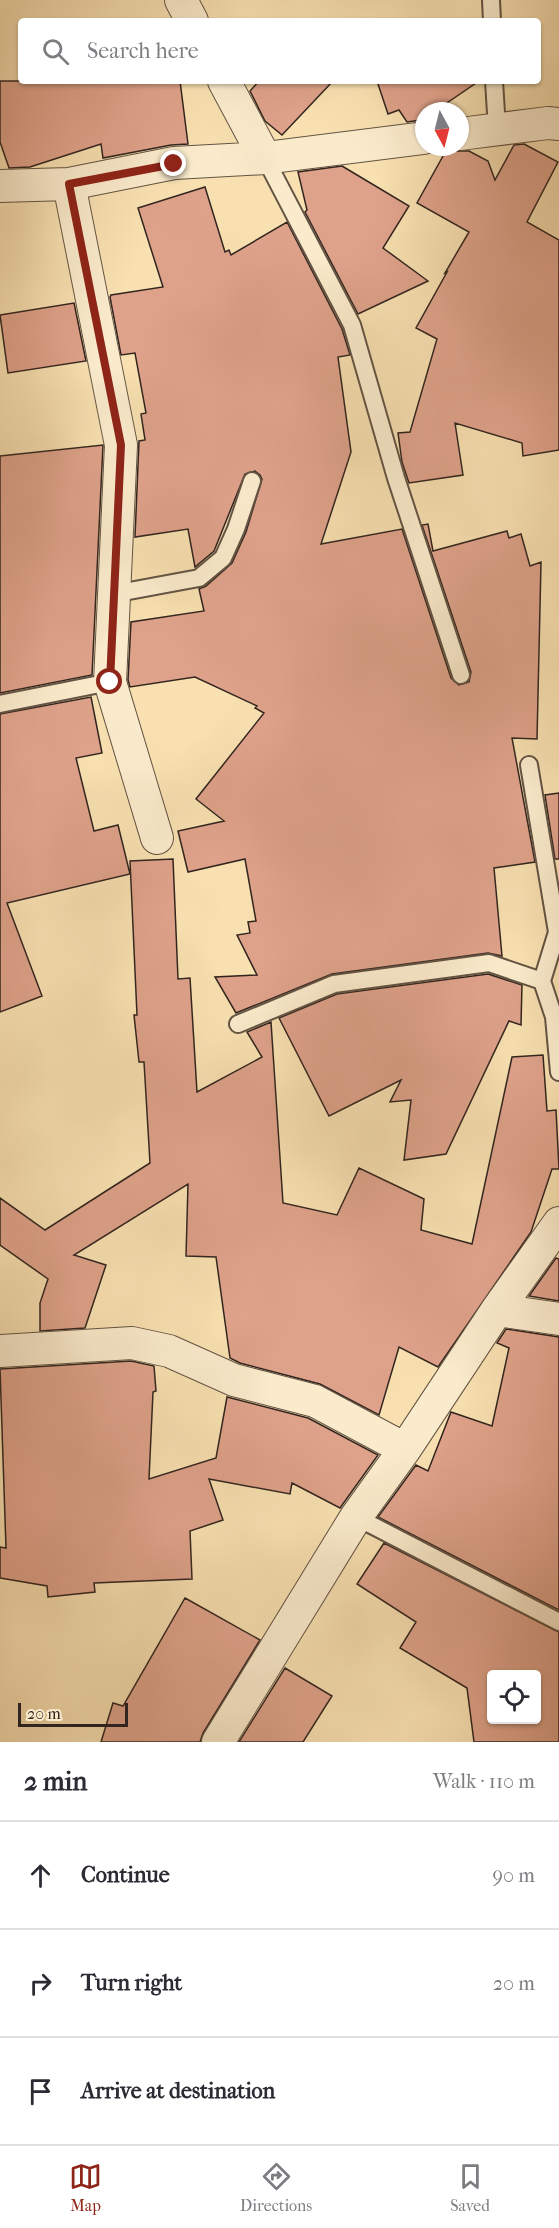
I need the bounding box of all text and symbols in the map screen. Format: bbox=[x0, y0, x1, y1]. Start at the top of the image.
search box bbox=[18, 18, 541, 84]
icon: search bbox=[39, 35, 72, 68]
text: Search here bbox=[87, 38, 199, 64]
north arrow bbox=[415, 102, 469, 156]
route end bbox=[160, 150, 186, 176]
route start bbox=[96, 668, 122, 694]
map controls bbox=[487, 1670, 541, 1724]
button: locate bbox=[487, 1670, 541, 1724]
scale bar bbox=[18, 1700, 128, 1728]
text: 20 m bbox=[27, 1704, 61, 1723]
text: 2 min bbox=[24, 1766, 87, 1797]
text: Walk · 110 m bbox=[433, 1770, 535, 1793]
icon: ahead bbox=[24, 1859, 57, 1892]
text: Continue bbox=[81, 1862, 170, 1888]
text: 90 m bbox=[493, 1864, 535, 1887]
icon: right bbox=[24, 1967, 57, 2000]
text: Turn right bbox=[81, 1970, 182, 1996]
text: 20 m bbox=[493, 1972, 535, 1995]
icon: arrive bbox=[24, 2075, 57, 2108]
text: Arrive at destination bbox=[81, 2078, 275, 2104]
tab: Map bbox=[69, 2160, 102, 2215]
tab: Directions bbox=[240, 2160, 312, 2215]
tab: Saved bbox=[450, 2160, 490, 2215]

